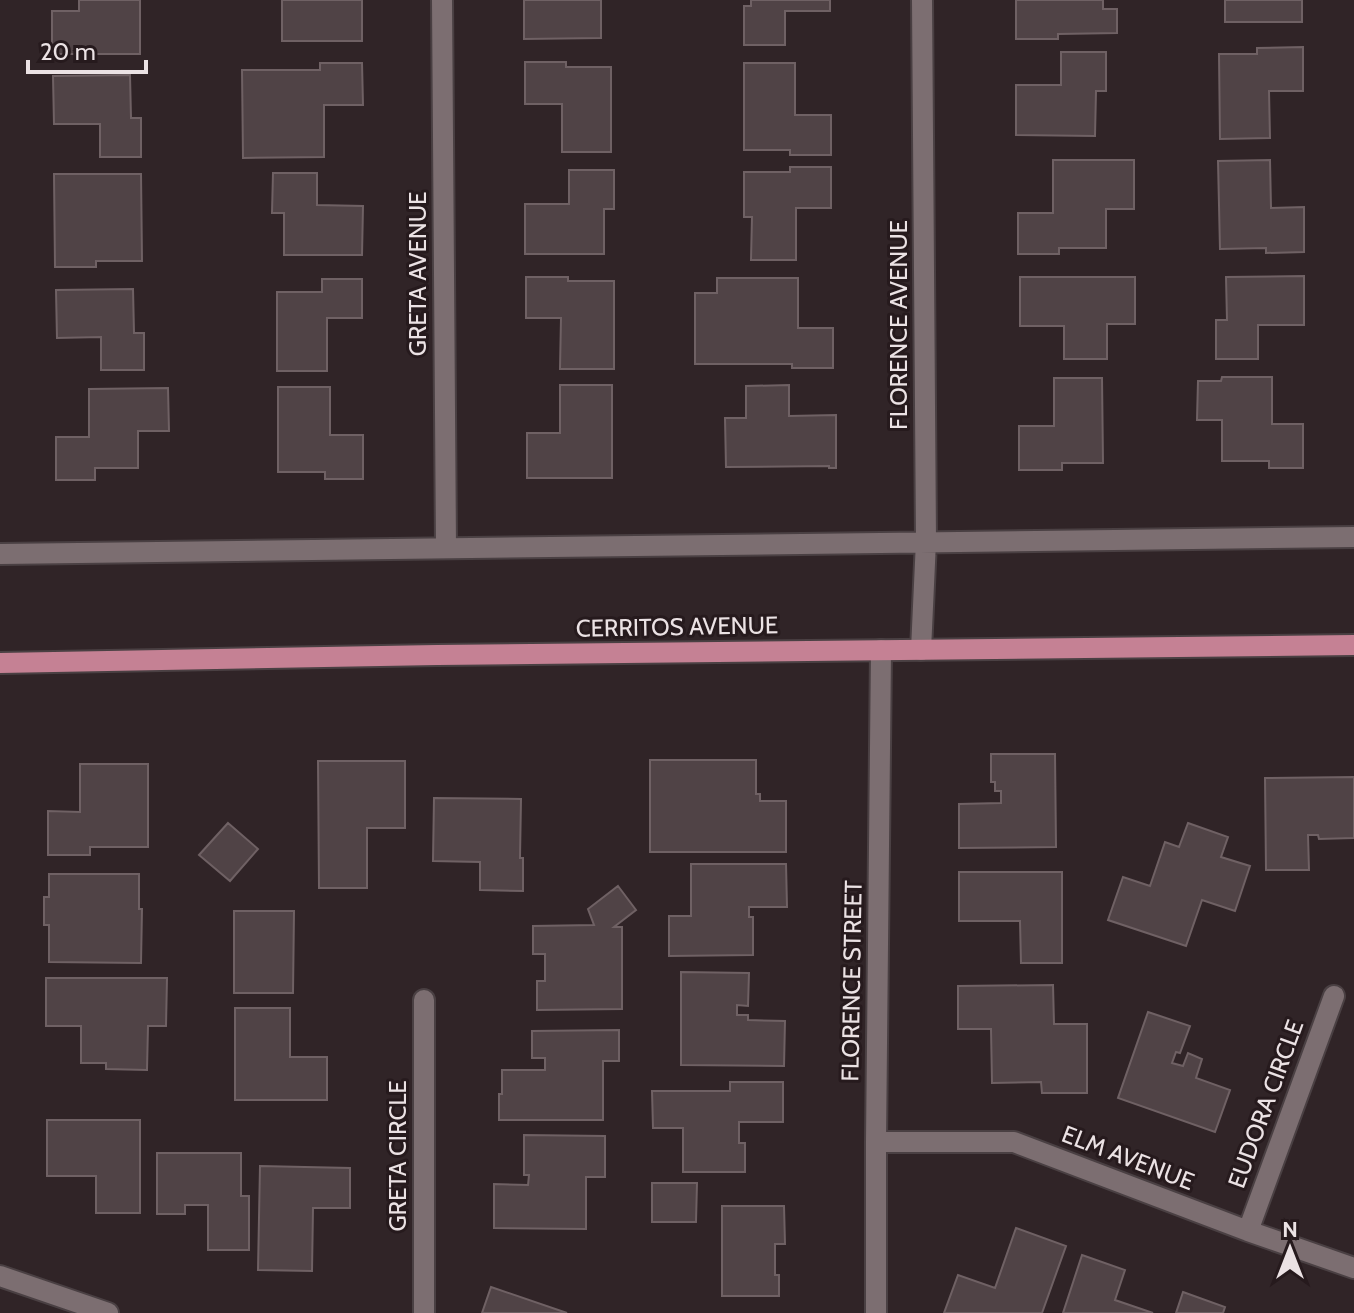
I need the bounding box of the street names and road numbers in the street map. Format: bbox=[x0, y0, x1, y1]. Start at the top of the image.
street label: GRETA AVENUE bbox=[403, 192, 432, 356]
street label: FLORENCE AVENUE bbox=[884, 220, 913, 430]
street label: CERRITOS AVENUE bbox=[576, 610, 778, 643]
street label: FLORENCE STREET bbox=[835, 880, 868, 1082]
street label: EUDORA CIRCLE bbox=[1222, 1016, 1309, 1192]
street label: GRETA CIRCLE bbox=[383, 1080, 412, 1232]
street label: ELM AVENUE bbox=[1058, 1119, 1198, 1196]

